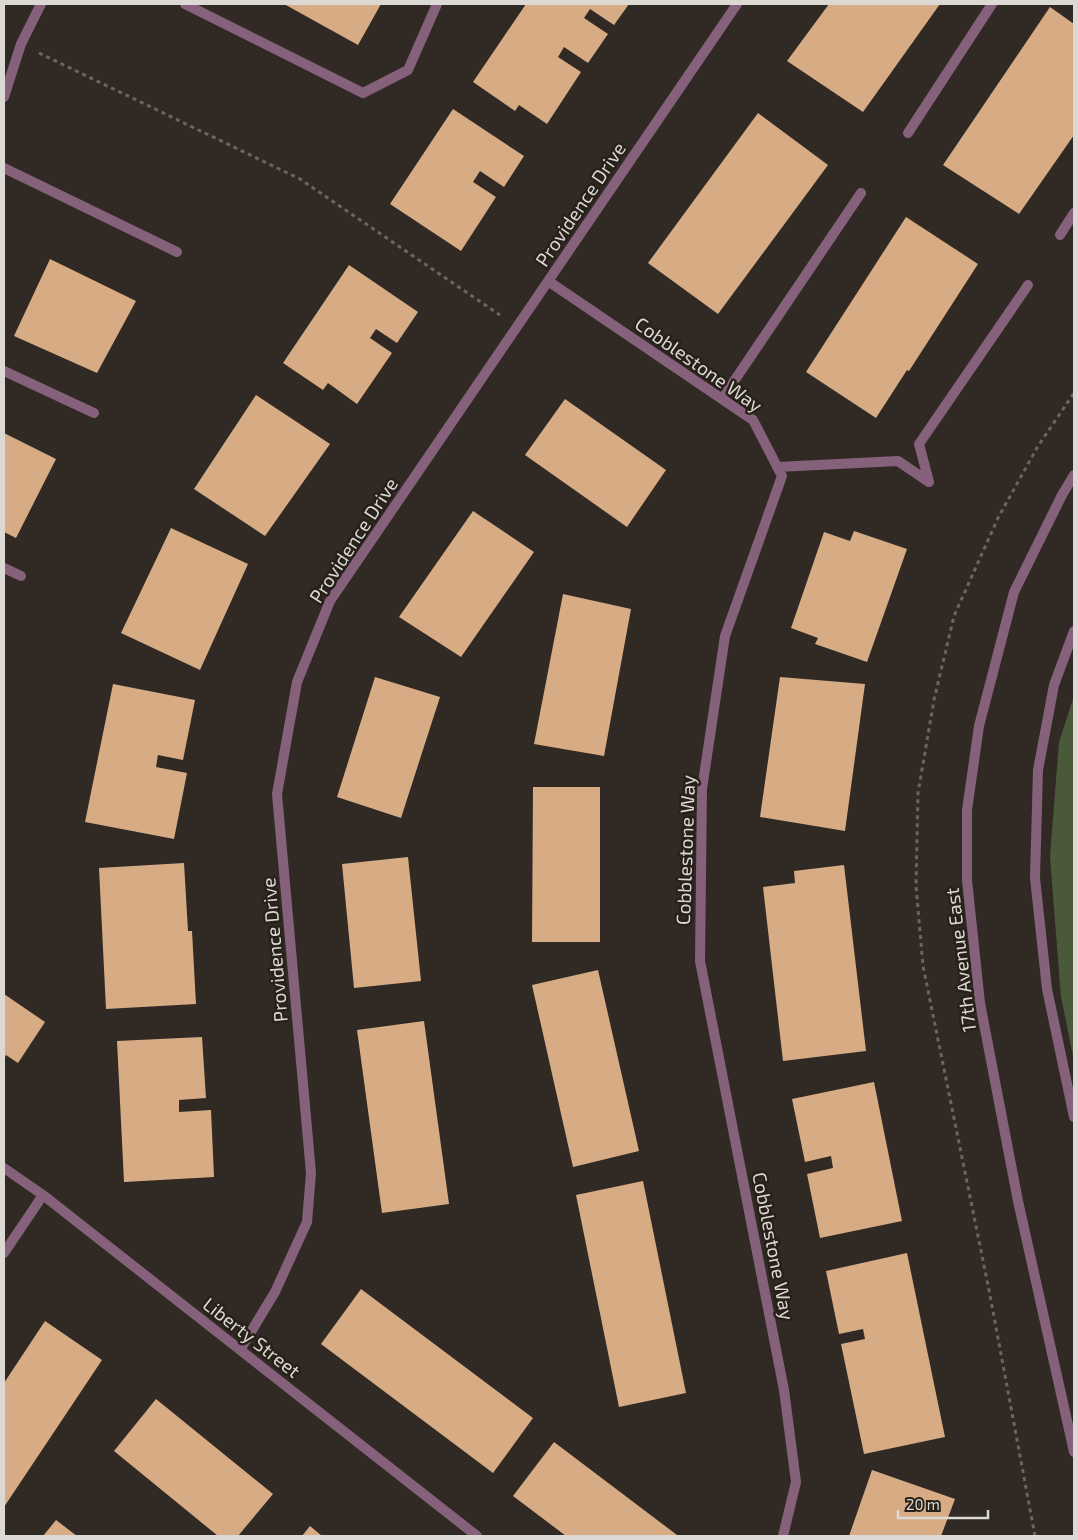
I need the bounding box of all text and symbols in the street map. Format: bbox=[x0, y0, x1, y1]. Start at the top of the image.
street label: Providence Drive bbox=[530, 138, 630, 270]
street label: Cobblestone Way bbox=[631, 311, 767, 417]
street label: Providence Drive bbox=[304, 473, 402, 607]
street label: Cobblestone Way bbox=[671, 774, 699, 926]
street label: Providence Drive bbox=[256, 877, 292, 1023]
street label: 17th Avenue East bbox=[940, 887, 980, 1033]
street label: Cobblestone Way bbox=[748, 1170, 800, 1322]
street label: Liberty Street bbox=[199, 1292, 305, 1382]
scale bar bbox=[898, 1488, 988, 1520]
text: 20 m bbox=[906, 1495, 940, 1513]

